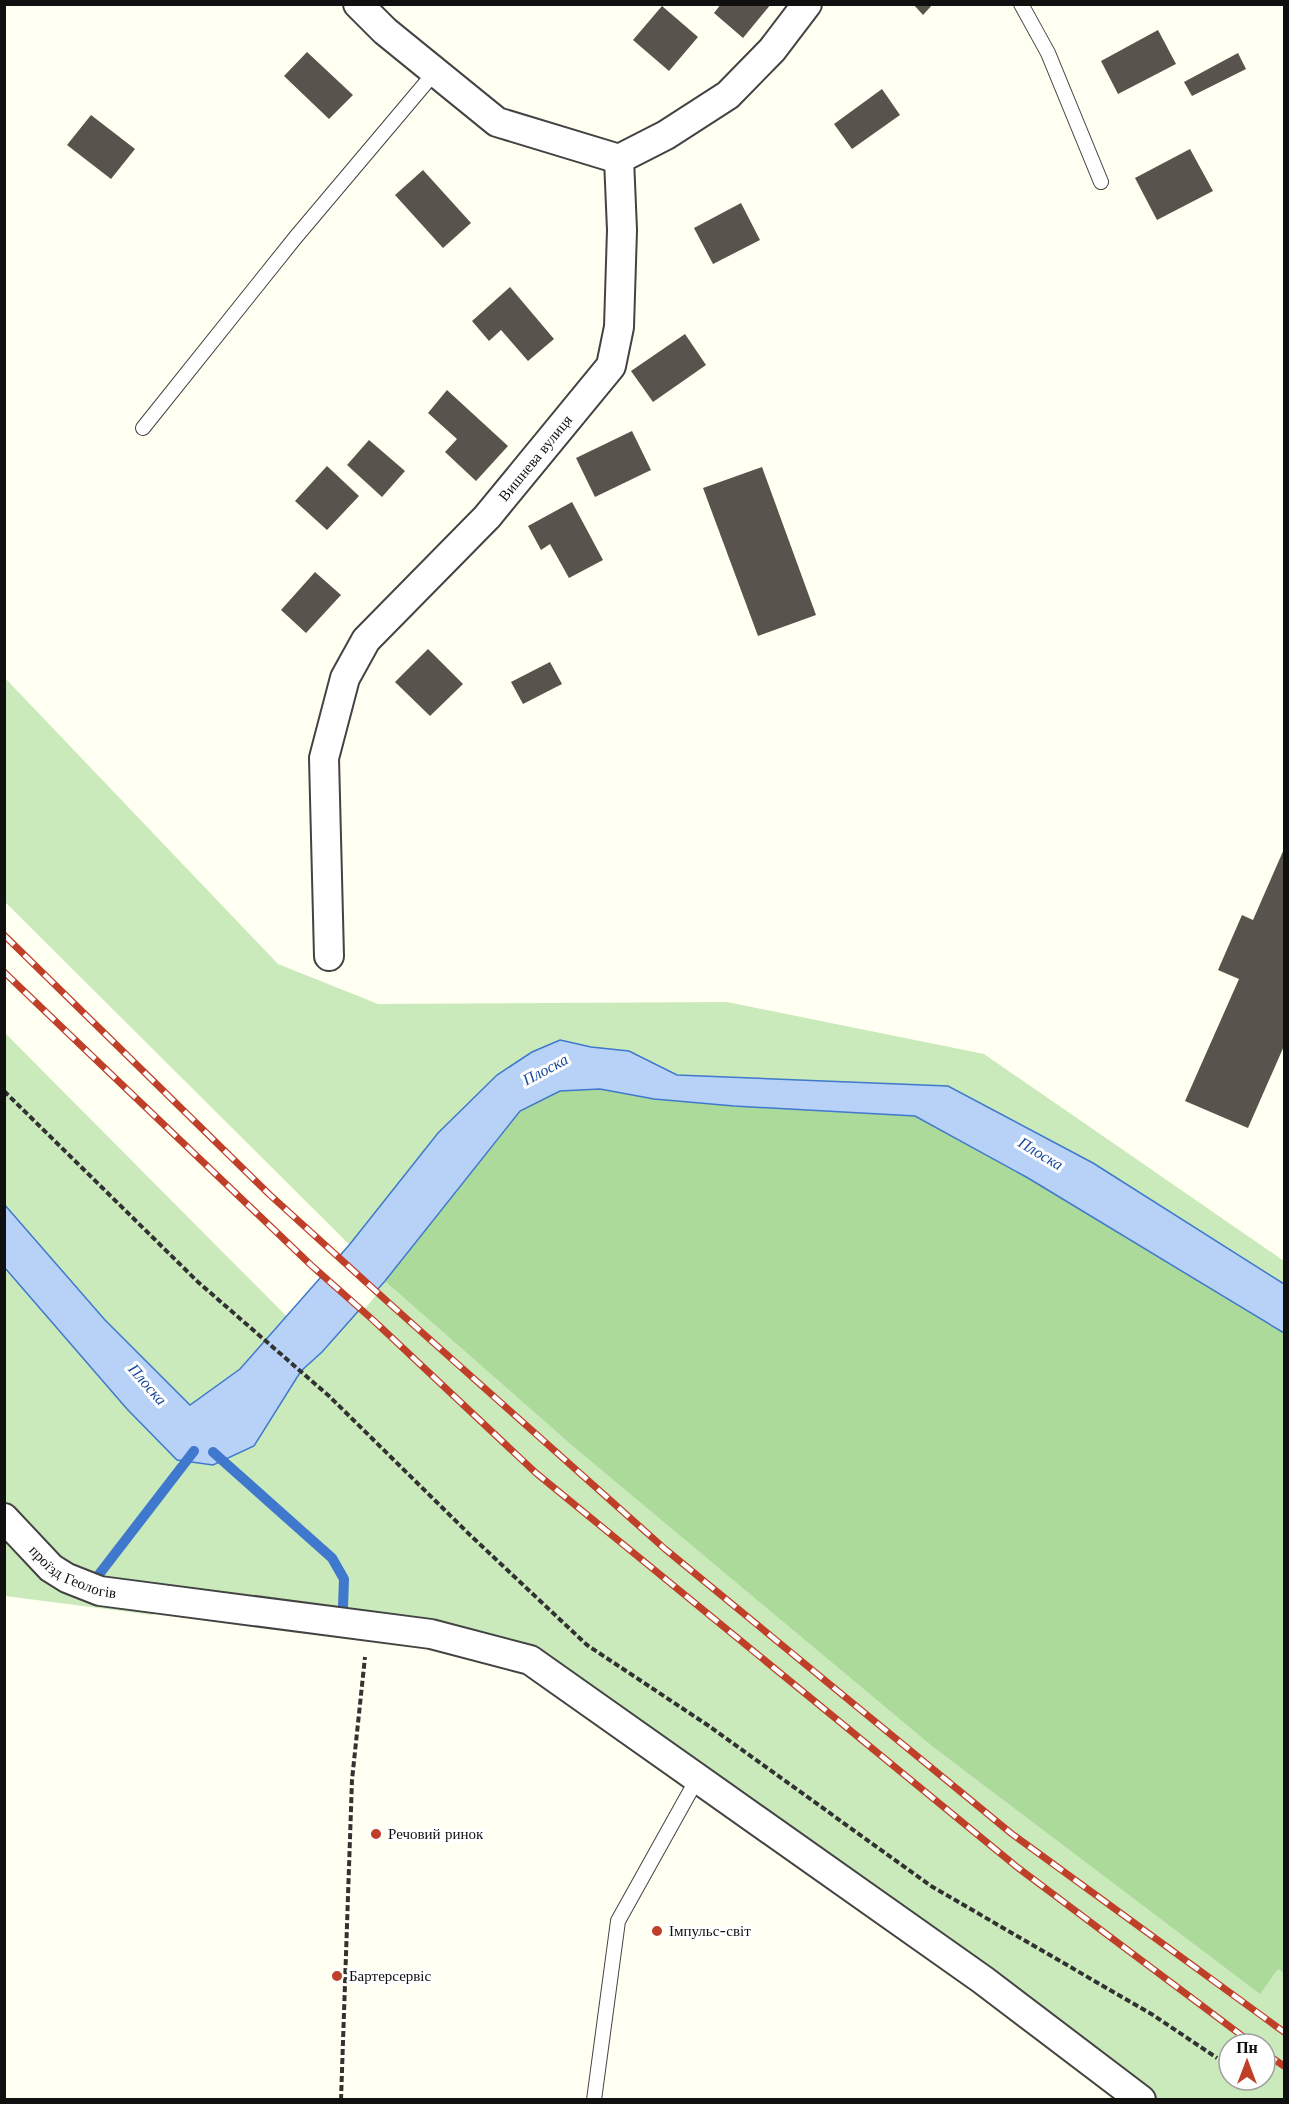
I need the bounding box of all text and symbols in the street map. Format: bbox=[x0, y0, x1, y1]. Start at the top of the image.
street label: Вишнева вулиця bbox=[494, 411, 576, 505]
water label: Плоска bbox=[518, 1049, 571, 1090]
water label: Плоска bbox=[1014, 1131, 1067, 1174]
water label: Плоска bbox=[124, 1358, 172, 1409]
street label: проїзд Геологів bbox=[25, 1541, 118, 1602]
place label: Речовий ринок bbox=[388, 1824, 484, 1843]
marker: Речовий ринок bbox=[369, 1827, 383, 1841]
place label: Імпульс-світ bbox=[669, 1921, 751, 1940]
marker: Імпульс-світ bbox=[650, 1924, 664, 1938]
place label: Бартерсервіс bbox=[349, 1966, 432, 1985]
marker: Бартерсервіс bbox=[330, 1969, 344, 1983]
north arrow bbox=[1217, 2032, 1277, 2092]
text: Пн bbox=[1236, 2037, 1258, 2057]

